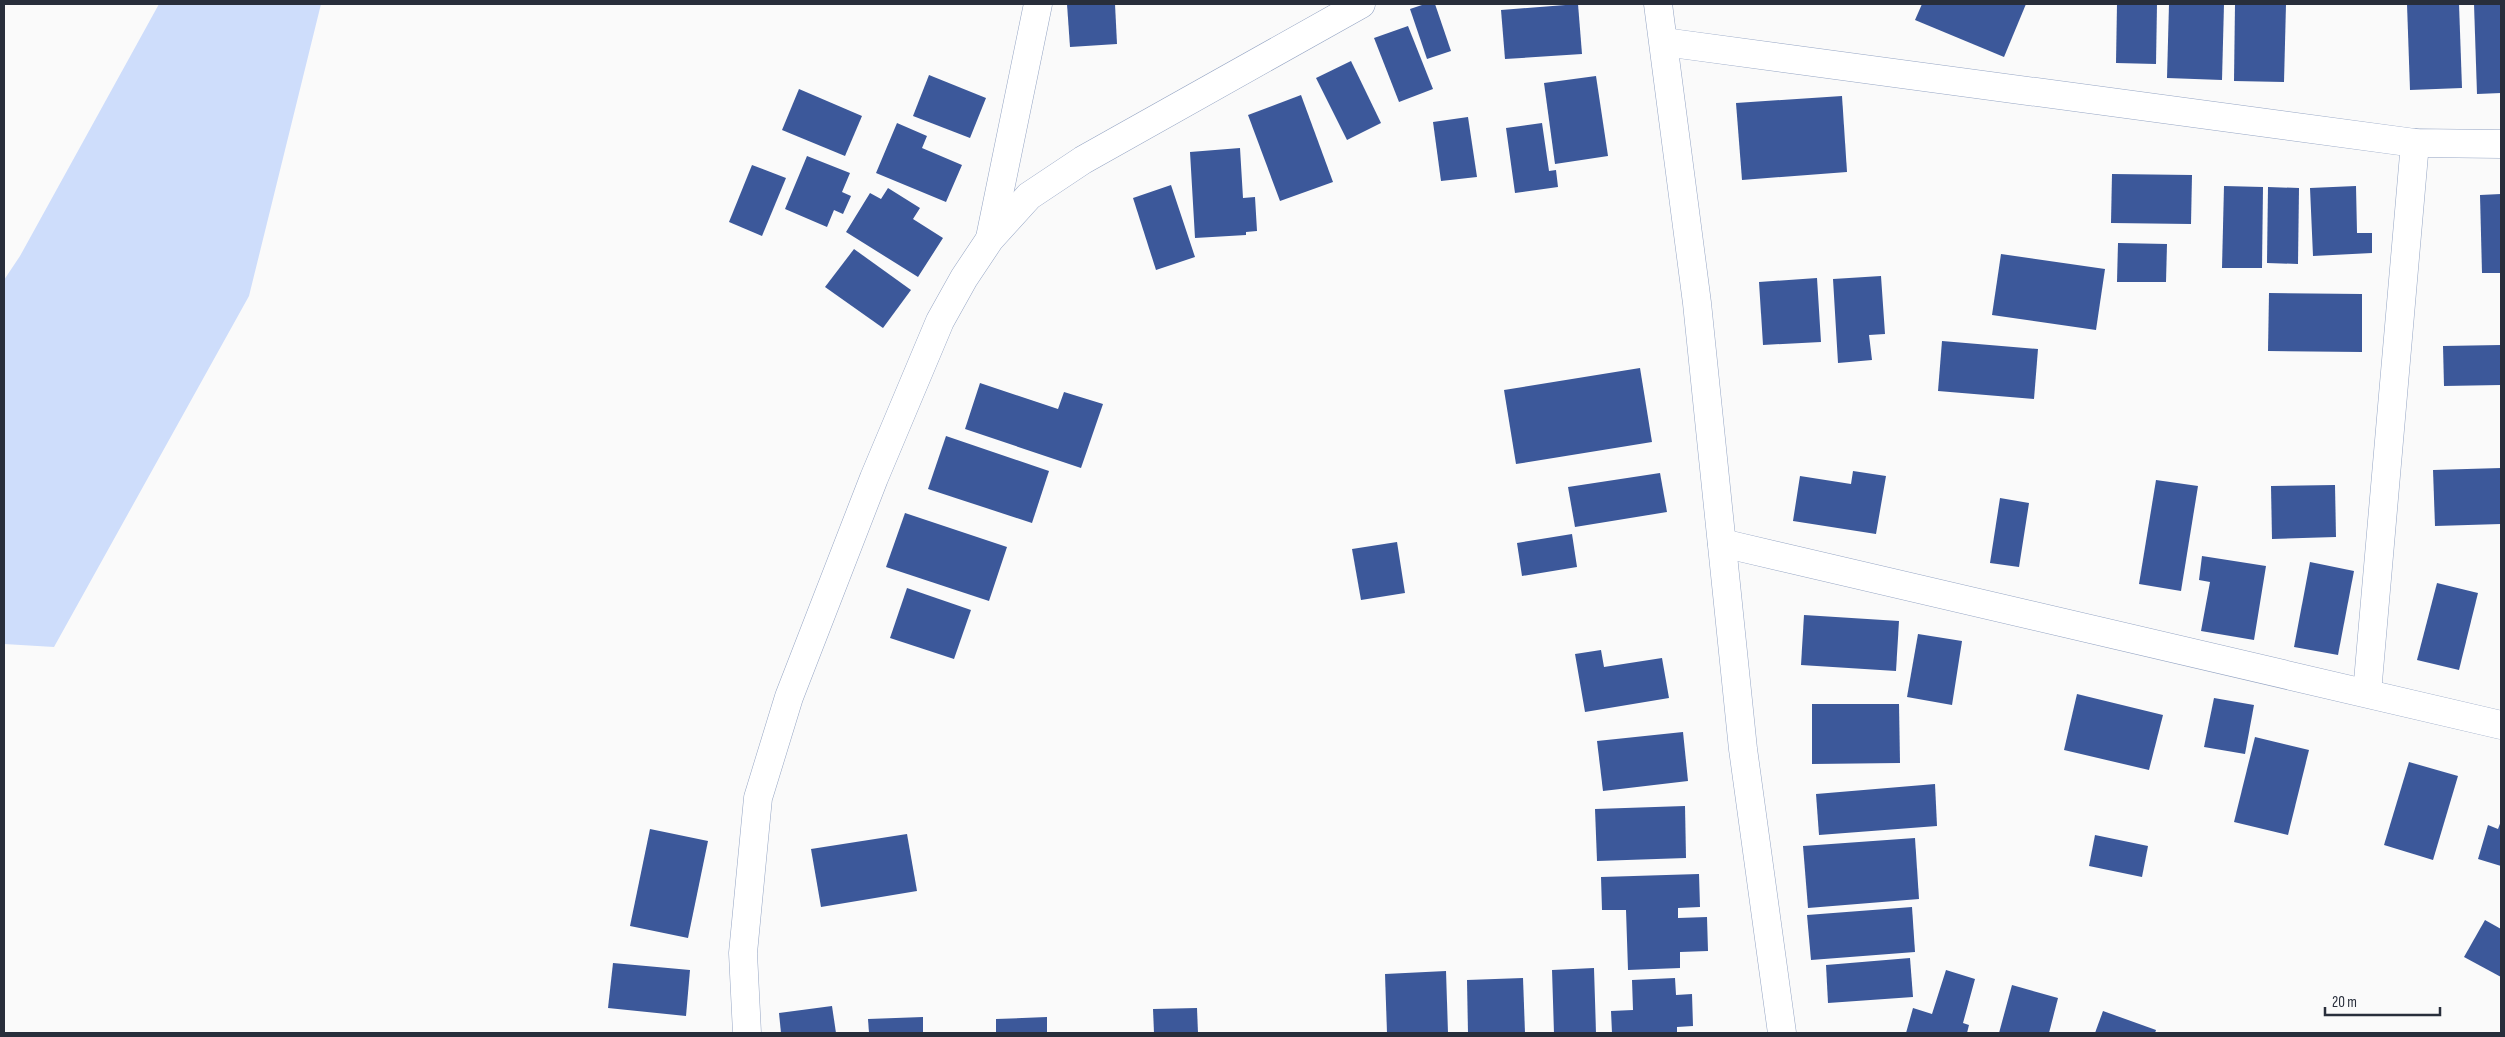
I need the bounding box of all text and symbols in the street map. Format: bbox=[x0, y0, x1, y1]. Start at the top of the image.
scale bar bbox=[2325, 984, 2440, 1016]
text: 20 m bbox=[2332, 993, 2357, 1012]

